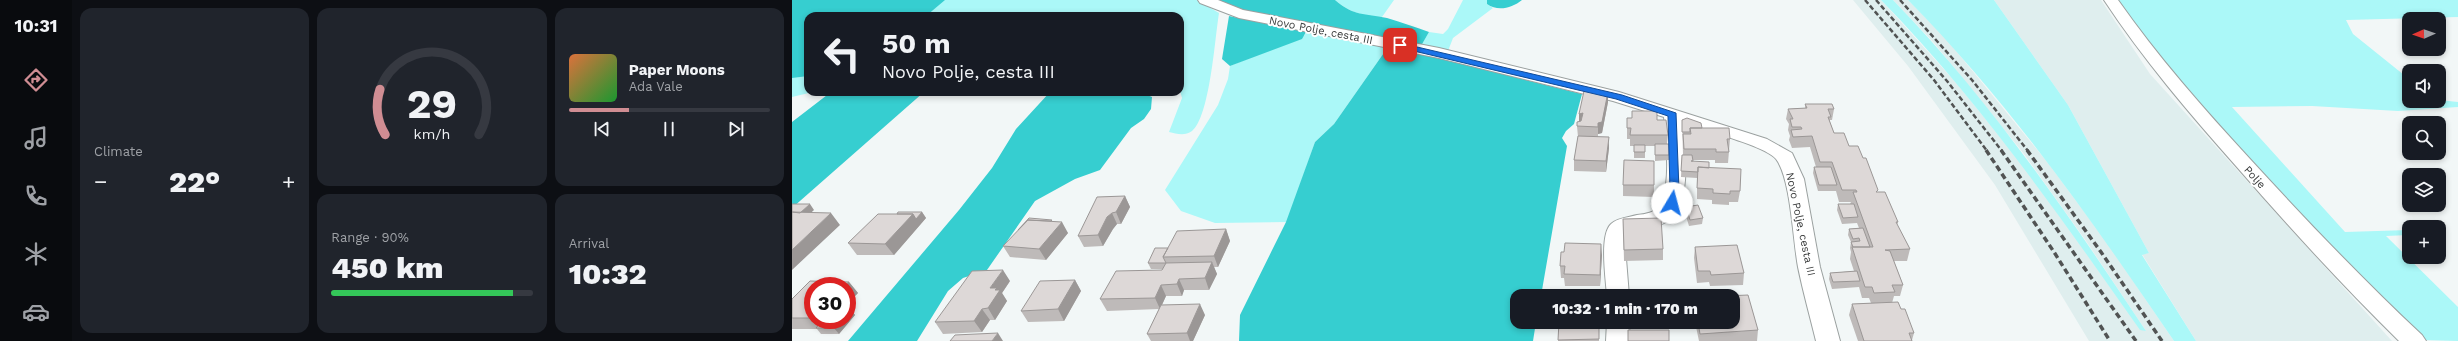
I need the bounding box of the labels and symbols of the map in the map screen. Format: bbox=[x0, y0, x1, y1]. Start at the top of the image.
north arrow bbox=[2402, 12, 2446, 56]
street label: Novo Polje, cesta III bbox=[1268, 14, 1374, 47]
pin bbox=[1383, 28, 1417, 62]
street label: Polje bbox=[2241, 163, 2268, 191]
street label: Novo Polje, cesta III bbox=[1783, 171, 1818, 277]
position arrow bbox=[1651, 182, 1693, 224]
speed limit sign: 30 bbox=[804, 277, 856, 329]

